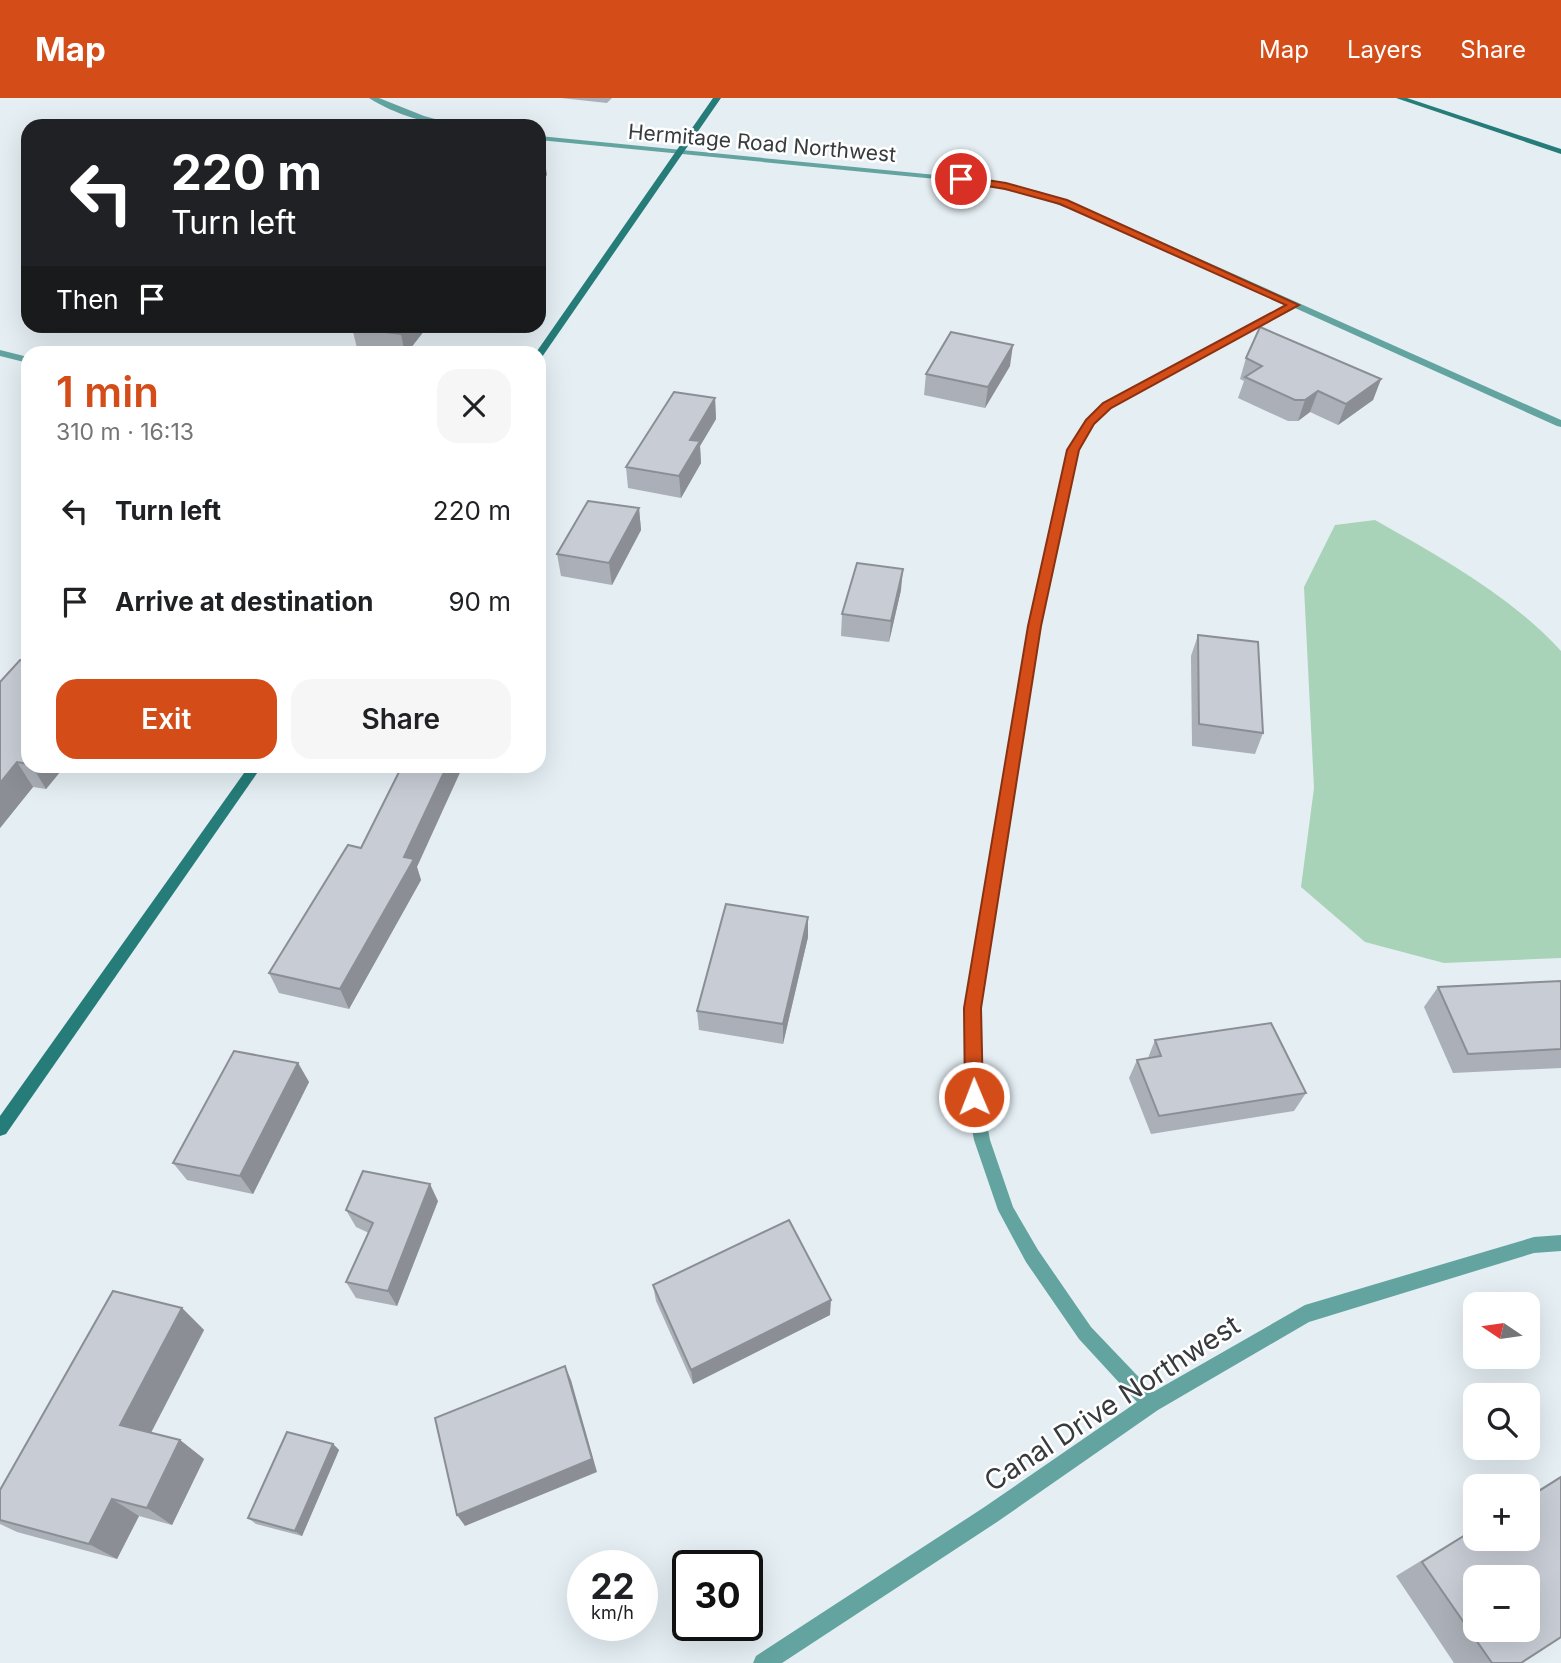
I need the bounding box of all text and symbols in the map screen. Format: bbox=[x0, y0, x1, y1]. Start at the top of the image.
text: Map bbox=[35, 29, 106, 69]
text: Map bbox=[1259, 35, 1309, 64]
text: Layers bbox=[1347, 35, 1422, 64]
text: Share bbox=[1460, 35, 1526, 64]
street label: Hermitage Road Northwest bbox=[627, 119, 897, 167]
text: 220 m bbox=[171, 143, 322, 202]
icon: left bbox=[56, 147, 147, 238]
pin bbox=[931, 149, 991, 209]
icon: arrive bbox=[942, 160, 980, 198]
text: Turn left bbox=[171, 203, 296, 242]
icon: arrive bbox=[133, 280, 171, 318]
text: Then bbox=[56, 284, 119, 315]
text: 1 min bbox=[56, 366, 159, 417]
button: close bbox=[437, 369, 511, 443]
text: 310 m · 16:13 bbox=[56, 418, 194, 446]
icon: left bbox=[56, 492, 94, 530]
text: Turn left bbox=[115, 495, 221, 526]
text: 220 m bbox=[433, 495, 511, 526]
icon: arrive bbox=[56, 583, 94, 621]
text: Arrive at destination bbox=[115, 586, 374, 617]
text: 90 m bbox=[448, 586, 511, 617]
button: Exit bbox=[56, 679, 277, 759]
button: Share bbox=[291, 679, 511, 759]
position arrow bbox=[937, 1060, 1011, 1134]
north arrow bbox=[1463, 1292, 1540, 1368]
map controls bbox=[1463, 1292, 1540, 1642]
street label: Canal Drive Northwest bbox=[978, 1308, 1246, 1498]
button: search bbox=[1463, 1383, 1540, 1460]
button: + bbox=[1463, 1474, 1540, 1551]
speed limit sign: 30 bbox=[672, 1550, 763, 1641]
text: 22 bbox=[590, 1565, 635, 1607]
button: − bbox=[1463, 1565, 1540, 1642]
text: km/h bbox=[591, 1602, 634, 1623]

